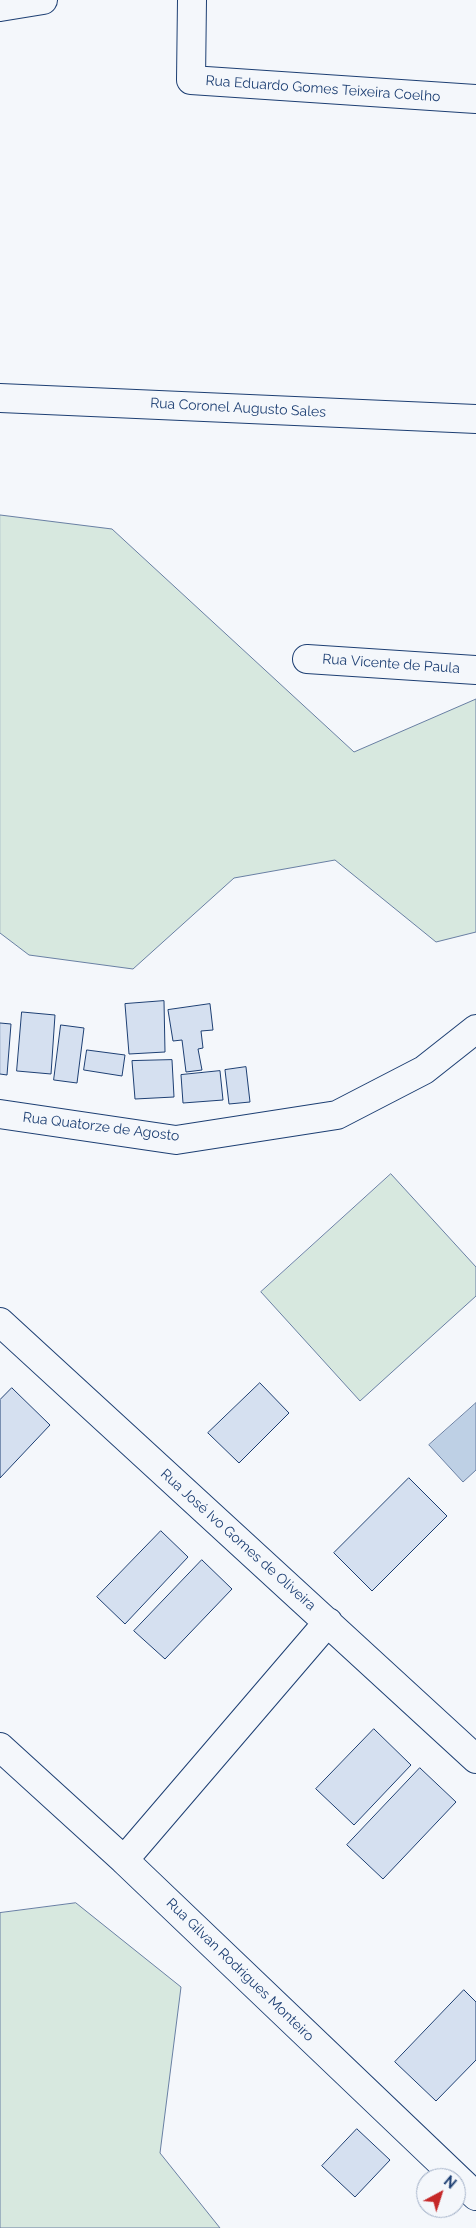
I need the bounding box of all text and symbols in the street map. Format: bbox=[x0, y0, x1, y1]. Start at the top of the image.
street label: Rua Eduardo Gomes Teixeira Coelho bbox=[205, 72, 441, 106]
street label: Rua Coronel Augusto Sales bbox=[150, 395, 326, 421]
street label: Rua Vicente de Paula bbox=[322, 651, 460, 677]
street label: Rua Quatorze de Agosto bbox=[22, 1109, 180, 1145]
street label: Rua José Ivo Gomes de Oliveira bbox=[157, 1466, 319, 1614]
street label: Rua Gilvan Rodrigues Monteiro bbox=[163, 1895, 317, 2045]
north arrow bbox=[416, 2168, 466, 2218]
text: N bbox=[441, 2173, 459, 2192]

